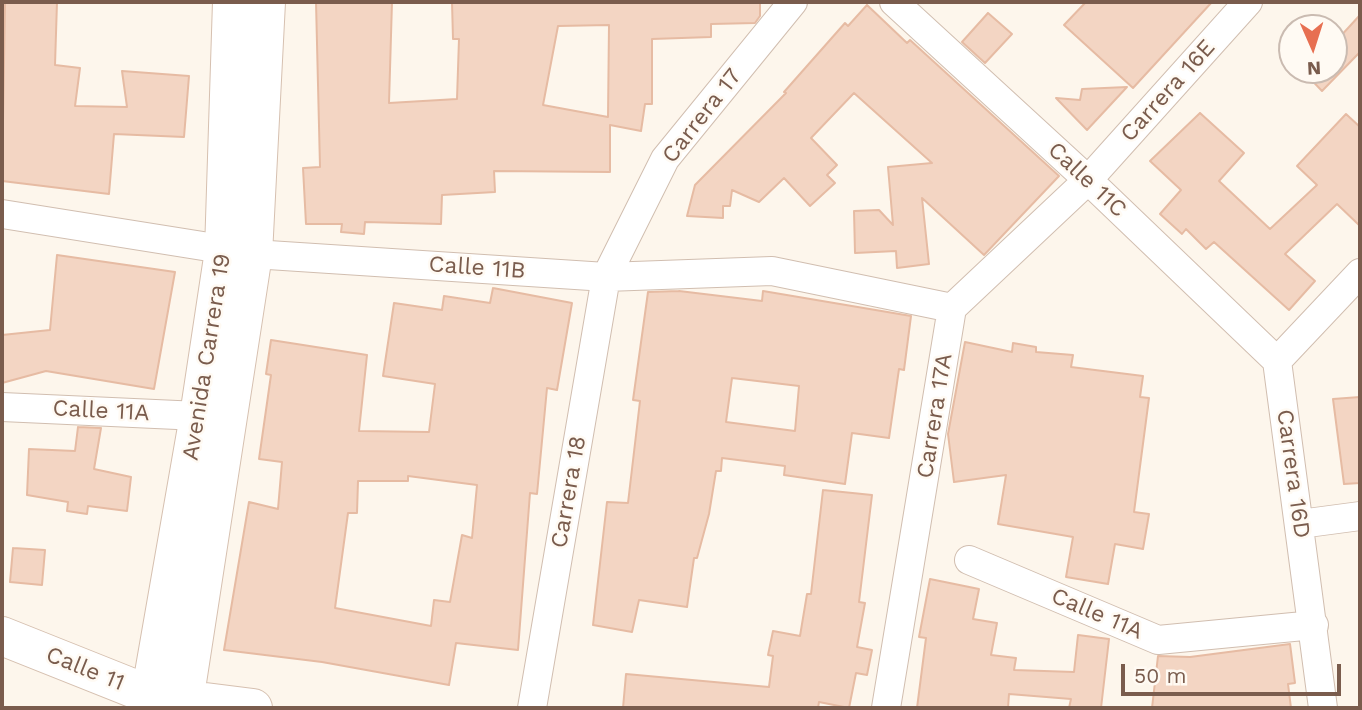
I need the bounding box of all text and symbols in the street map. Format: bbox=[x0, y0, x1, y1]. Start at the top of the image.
north arrow bbox=[1278, 14, 1348, 84]
street label: Carrera 16E bbox=[1115, 34, 1221, 148]
text: N bbox=[1306, 57, 1322, 80]
street label: Carrera 17 bbox=[657, 63, 747, 169]
street label: Calle 11C bbox=[1042, 137, 1132, 223]
street label: Calle 11B bbox=[428, 251, 526, 285]
street label: Avenida Carrera 19 bbox=[177, 252, 237, 462]
street label: Carrera 17A bbox=[912, 352, 958, 480]
street label: Calle 11A bbox=[52, 395, 150, 427]
street label: Carrera 16D bbox=[1270, 408, 1316, 540]
street label: Carrera 18 bbox=[546, 434, 592, 550]
street label: Calle 11A bbox=[1047, 582, 1147, 646]
street label: Calle 11 bbox=[42, 641, 128, 697]
scale bar bbox=[1124, 650, 1344, 694]
text: 50 m bbox=[1134, 663, 1186, 688]

